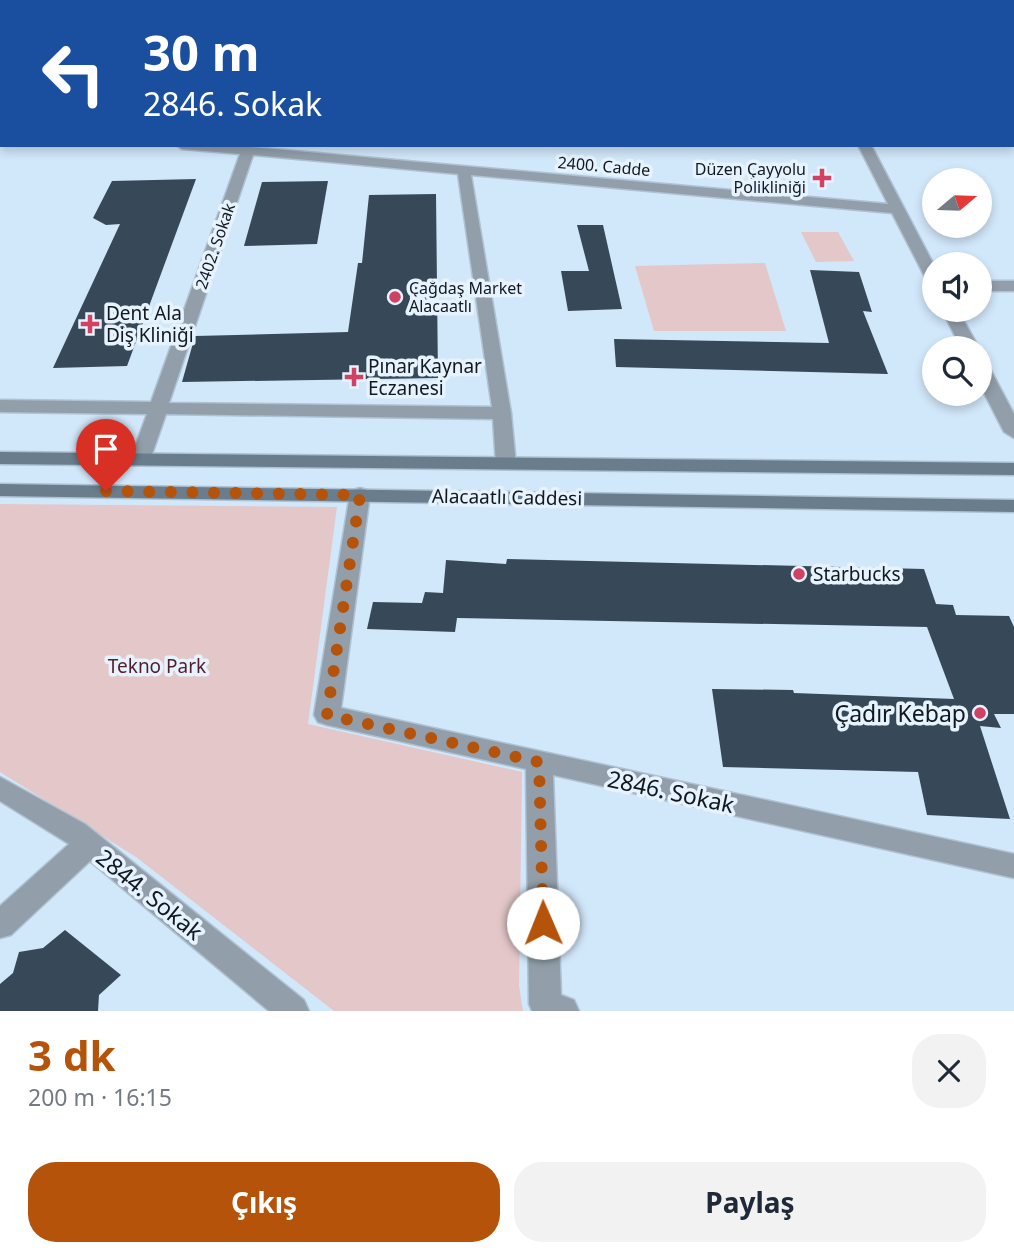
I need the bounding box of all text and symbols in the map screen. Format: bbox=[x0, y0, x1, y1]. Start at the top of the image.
text: 30 m bbox=[143, 19, 260, 85]
icon: left bbox=[28, 28, 119, 119]
text: 2846. Sokak bbox=[143, 82, 322, 125]
street label: 2400. Cadde bbox=[557, 151, 651, 181]
place label: Düzen Çayyolu Polikliniği bbox=[695, 158, 806, 198]
marker: Düzen Çayyolu Polikliniği bbox=[812, 168, 832, 188]
north arrow bbox=[922, 168, 992, 238]
map controls bbox=[922, 168, 992, 406]
street label: 2402. Sokak bbox=[190, 200, 240, 292]
button: sound bbox=[922, 252, 992, 322]
place label: Çağdaş Market Alacaatlı bbox=[409, 277, 522, 317]
marker: Çağdaş Market Alacaatlı bbox=[387, 289, 403, 305]
place label: Dent Ala Diş Kliniği bbox=[106, 300, 194, 348]
marker: Dent Ala Diş Kliniği bbox=[80, 314, 100, 334]
button: search bbox=[922, 336, 992, 406]
place label: Pınar Kaynar Eczanesi bbox=[368, 353, 482, 401]
marker: Pınar Kaynar Eczanesi bbox=[346, 369, 362, 385]
pin bbox=[76, 419, 136, 491]
icon: arrive bbox=[87, 430, 125, 468]
street label: Alacaatlı Caddesi bbox=[432, 483, 582, 511]
place label: Starbucks bbox=[813, 561, 901, 587]
marker: Starbucks bbox=[791, 566, 807, 582]
park label: Tekno Park bbox=[108, 653, 206, 679]
place label: Çadır Kebap bbox=[835, 697, 966, 729]
marker: Çadır Kebap bbox=[972, 705, 988, 721]
street label: 2846. Sokak bbox=[605, 762, 738, 820]
street label: 2844. Sokak bbox=[90, 841, 211, 947]
position arrow bbox=[506, 886, 580, 960]
text: 3 dk bbox=[28, 1026, 116, 1083]
button: close bbox=[912, 1034, 986, 1108]
text: 200 m · 16:15 bbox=[28, 1081, 172, 1113]
button: Çıkış bbox=[28, 1162, 500, 1242]
button: Paylaş bbox=[514, 1162, 986, 1242]

